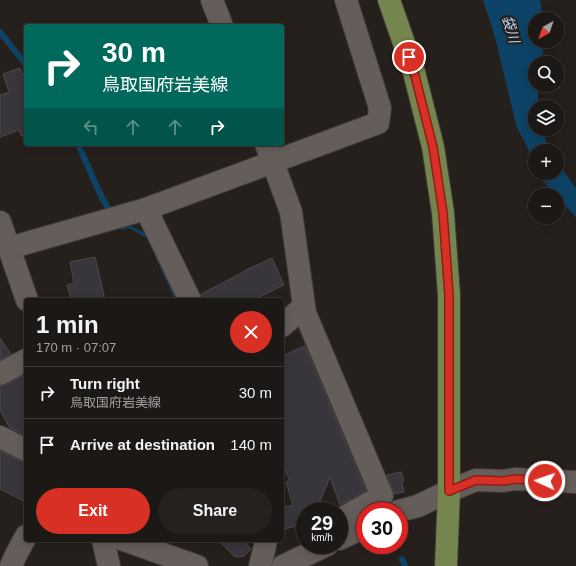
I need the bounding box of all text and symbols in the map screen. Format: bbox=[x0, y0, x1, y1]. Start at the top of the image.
north arrow bbox=[528, 12, 564, 48]
map controls bbox=[528, 12, 564, 224]
water label: 袋川 bbox=[499, 13, 523, 47]
text: 30 m bbox=[102, 37, 166, 68]
icon: right bbox=[36, 40, 88, 92]
pin bbox=[392, 40, 426, 74]
icon: arrive bbox=[398, 46, 420, 68]
button: search bbox=[528, 56, 564, 92]
text: 鳥取国府岩美線 bbox=[102, 75, 228, 95]
button: layers bbox=[528, 100, 564, 136]
icon: left bbox=[80, 116, 102, 138]
icon: ahead bbox=[122, 116, 144, 138]
icon: ahead bbox=[164, 116, 186, 138]
icon: right bbox=[206, 116, 228, 138]
button: + bbox=[528, 144, 564, 180]
button: − bbox=[528, 188, 564, 224]
text: 1 min bbox=[36, 311, 99, 338]
button: close bbox=[230, 311, 272, 353]
text: 170 m · 07:07 bbox=[36, 340, 116, 355]
text: Turn right bbox=[70, 375, 140, 392]
icon: right bbox=[36, 382, 58, 404]
text: 30 m bbox=[239, 384, 272, 401]
text: 鳥取国府岩美線 bbox=[70, 395, 161, 410]
icon: arrive bbox=[36, 434, 58, 456]
text: Arrive at destination bbox=[70, 436, 215, 453]
text: 140 m bbox=[230, 436, 272, 453]
position arrow bbox=[524, 460, 566, 502]
button: Exit bbox=[36, 488, 150, 534]
button: Share bbox=[158, 488, 272, 534]
speed limit sign: 30 bbox=[356, 502, 408, 554]
text: 29 bbox=[311, 512, 333, 534]
text: km/h bbox=[311, 532, 333, 543]

